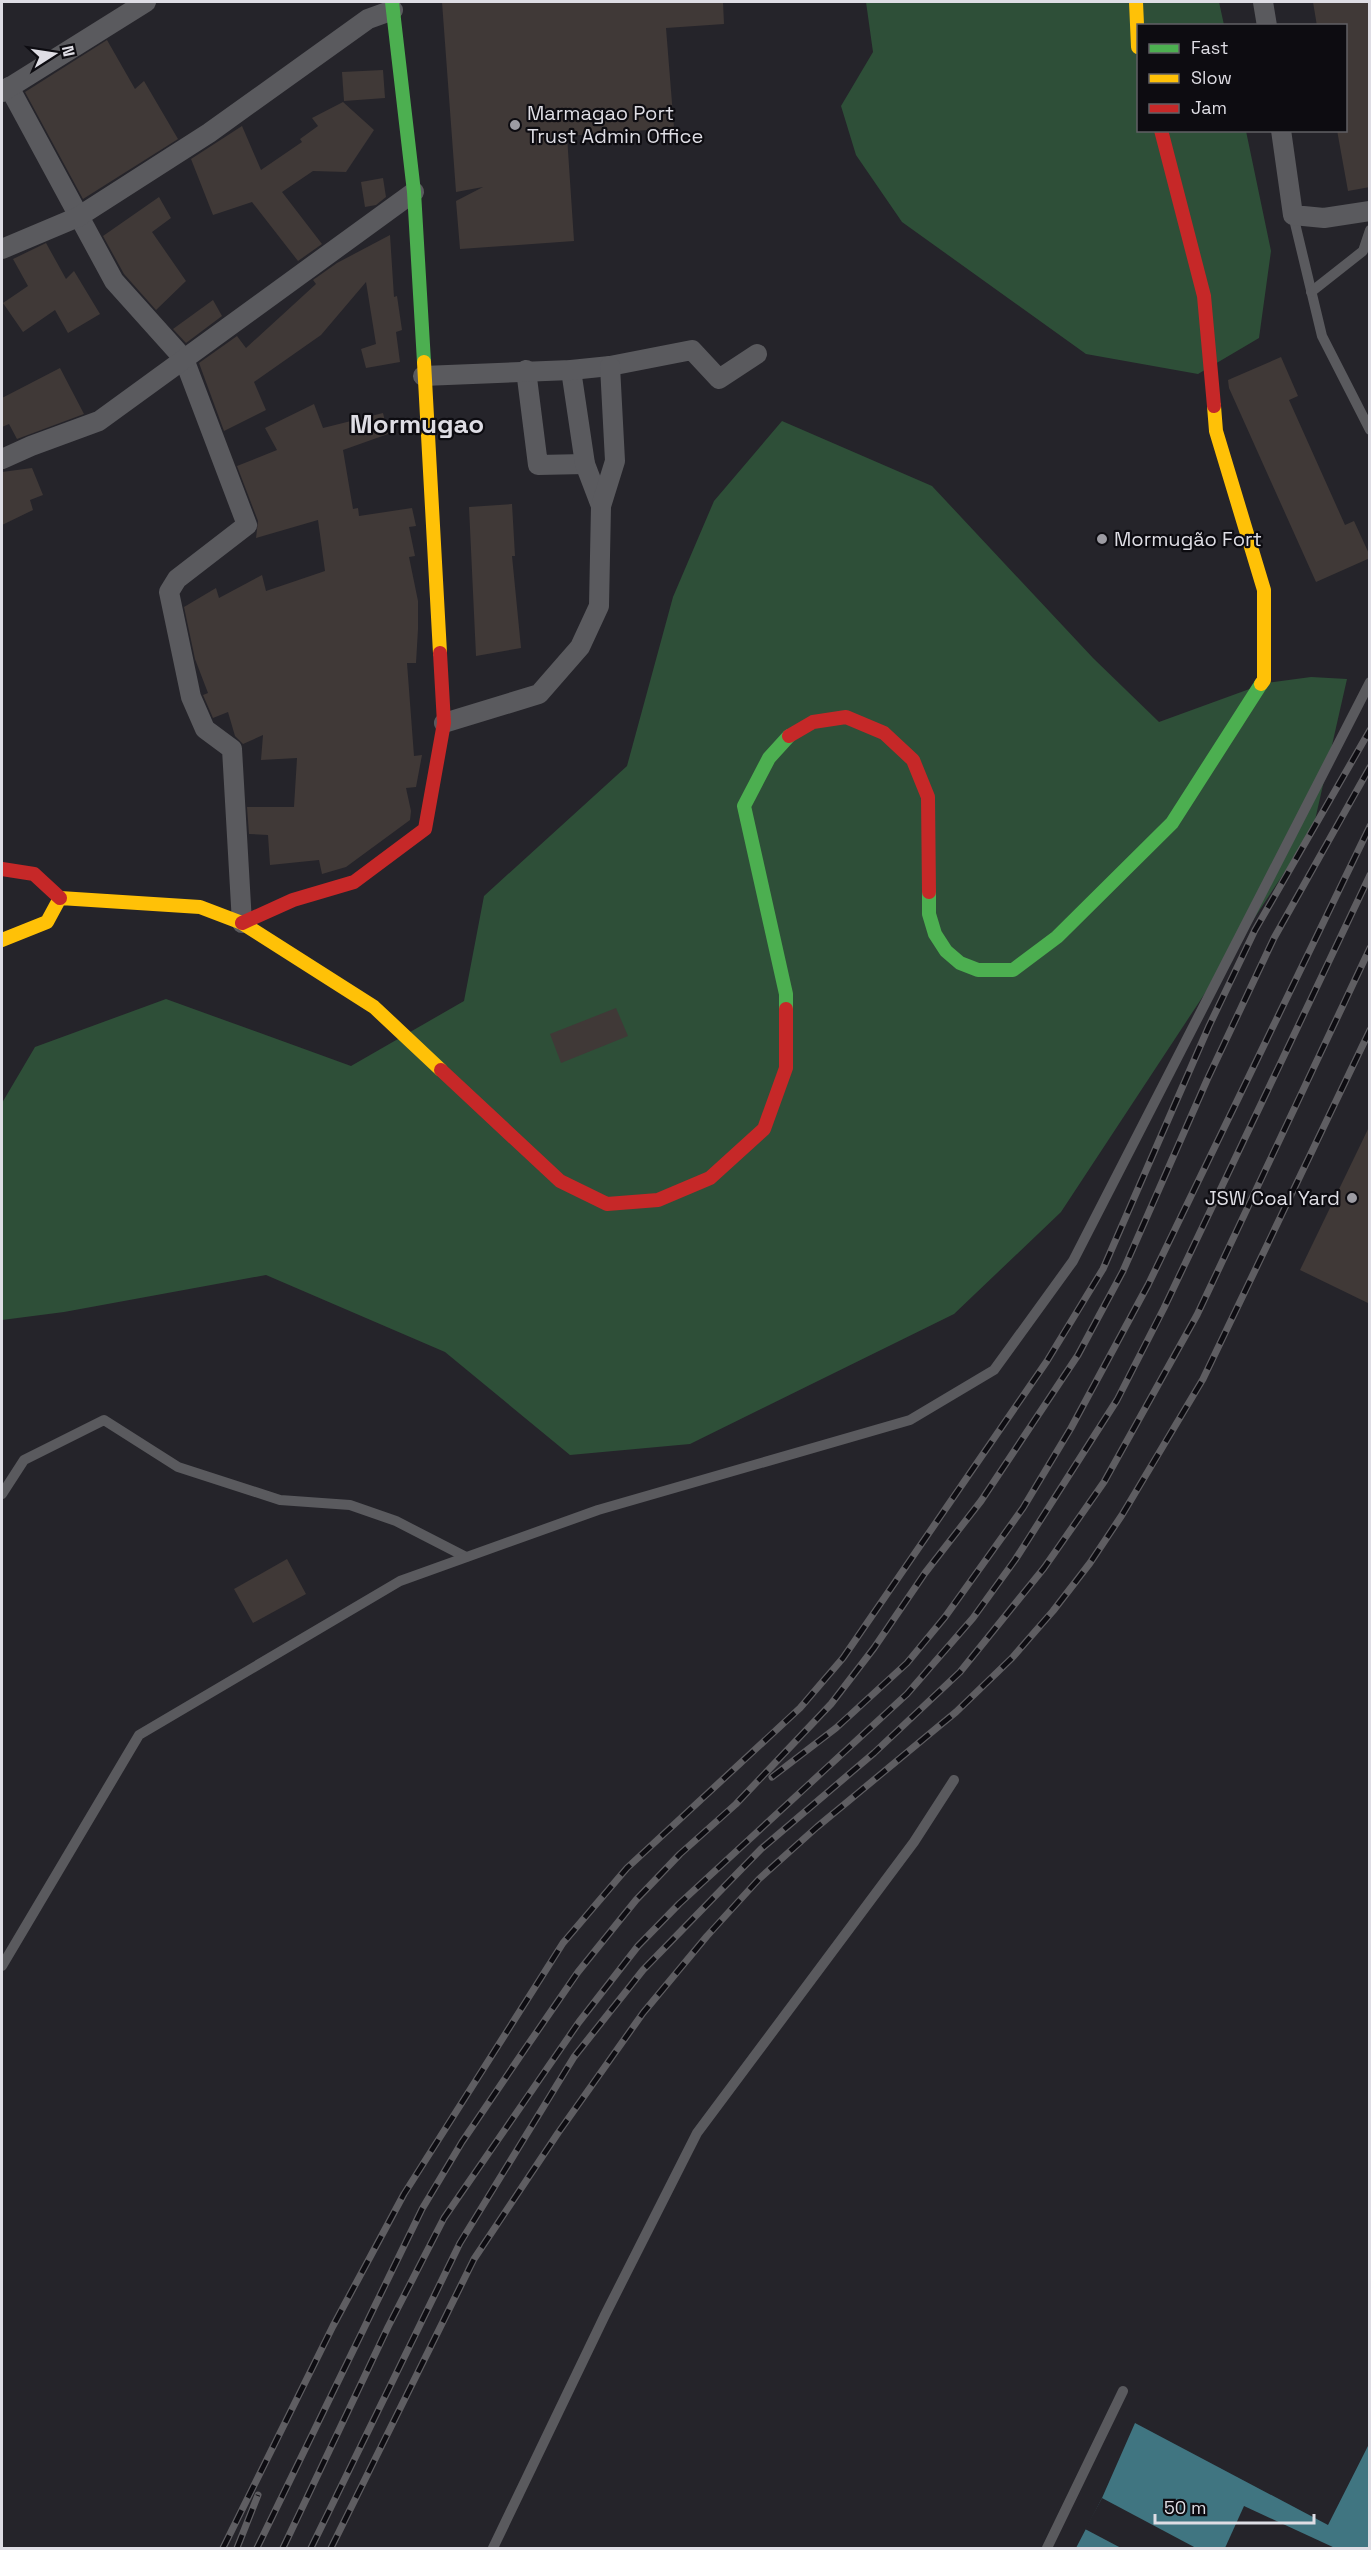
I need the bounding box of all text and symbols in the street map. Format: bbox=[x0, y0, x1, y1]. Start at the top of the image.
north arrow bbox=[24, 24, 84, 84]
legend bbox=[1137, 24, 1347, 132]
text: Fast bbox=[1191, 36, 1228, 59]
text: N bbox=[57, 44, 80, 58]
text: Slow bbox=[1191, 66, 1232, 89]
text: Jam bbox=[1191, 96, 1227, 119]
place label: Marmagao Port Trust Admin Office bbox=[527, 100, 703, 149]
marker: Marmagao Port Trust Admin Office bbox=[508, 118, 522, 132]
district label: Mormugao bbox=[350, 407, 484, 441]
place label: Mormugão Fort bbox=[1114, 526, 1262, 552]
marker: Mormugão Fort bbox=[1095, 532, 1109, 546]
place label: JSW Coal Yard bbox=[1205, 1185, 1340, 1211]
marker: JSW Coal Yard bbox=[1345, 1191, 1359, 1205]
scale bar bbox=[1155, 2487, 1314, 2525]
text: 50 m bbox=[1164, 2496, 1206, 2519]

